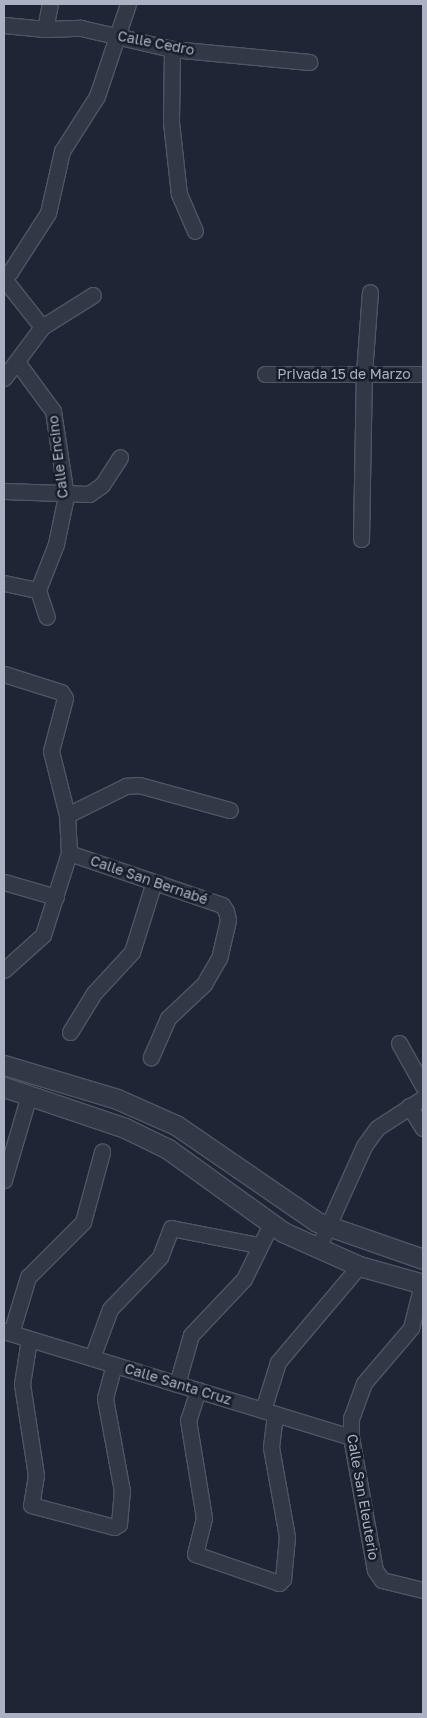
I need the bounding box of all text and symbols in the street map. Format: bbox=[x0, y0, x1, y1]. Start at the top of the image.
street label: Calle Cedro bbox=[116, 27, 196, 59]
street label: Privada 15 de Marzo bbox=[277, 366, 411, 382]
street label: Calle Encino bbox=[45, 415, 71, 499]
street label: Calle San Bernabé bbox=[88, 852, 210, 908]
street label: Calle Santa Cruz bbox=[123, 1360, 233, 1408]
street label: Calle San Eleuterio bbox=[344, 1433, 382, 1561]

